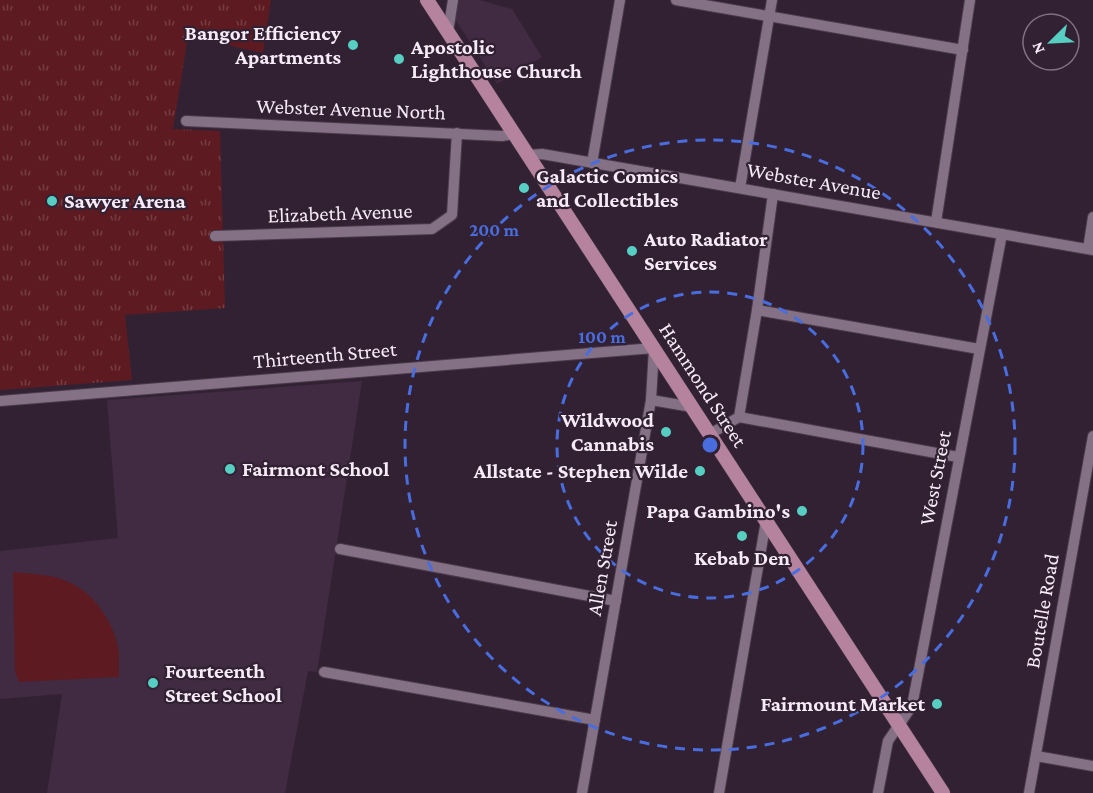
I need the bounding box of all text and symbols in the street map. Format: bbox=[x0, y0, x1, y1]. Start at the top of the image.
north arrow bbox=[1021, 12, 1081, 72]
place label: Bangor Efficiency Apartments bbox=[185, 21, 342, 69]
place label: Apostolic Lighthouse Church bbox=[410, 35, 582, 83]
marker: Bangor Efficiency Apartments bbox=[346, 38, 360, 52]
text: N bbox=[1028, 39, 1048, 56]
marker: Apostolic Lighthouse Church bbox=[392, 52, 406, 66]
street label: Webster Avenue North bbox=[256, 94, 446, 124]
street label: Webster Avenue bbox=[745, 157, 883, 205]
place label: Galactic Comics and Collectibles bbox=[536, 164, 679, 212]
marker: Galactic Comics and Collectibles bbox=[517, 181, 531, 195]
place label: Sawyer Arena bbox=[64, 189, 187, 213]
marker: Sawyer Arena bbox=[45, 194, 59, 208]
street label: Elizabeth Avenue bbox=[267, 198, 413, 228]
text: 200 m bbox=[469, 220, 520, 240]
place label: Auto Radiator Services bbox=[643, 227, 768, 275]
marker: Auto Radiator Services bbox=[625, 244, 639, 258]
street label: Hammond Street bbox=[654, 318, 753, 452]
text: 100 m bbox=[578, 327, 626, 347]
street label: Thirteenth Street bbox=[252, 337, 399, 373]
place label: Wildwood Cannabis bbox=[560, 408, 655, 456]
marker: Wildwood Cannabis bbox=[659, 425, 673, 439]
street label: West Street bbox=[914, 428, 956, 527]
centre of rings bbox=[700, 435, 720, 455]
place label: Fairmont School bbox=[242, 457, 389, 481]
place label: Allstate - Stephen Wilde bbox=[473, 459, 688, 483]
marker: Fairmont School bbox=[223, 462, 237, 476]
marker: Allstate - Stephen Wilde bbox=[693, 464, 707, 478]
place label: Papa Gambino's bbox=[646, 499, 790, 523]
marker: Papa Gambino's bbox=[795, 504, 809, 518]
street label: Allen Street bbox=[582, 517, 622, 618]
marker: Kebab Den bbox=[735, 529, 749, 543]
place label: Kebab Den bbox=[694, 546, 790, 570]
street label: Boutelle Road bbox=[1020, 552, 1064, 670]
place label: Fourteenth Street School bbox=[165, 659, 282, 707]
marker: Fourteenth Street School bbox=[146, 676, 160, 690]
place label: Fairmount Market bbox=[760, 692, 925, 716]
marker: Fairmount Market bbox=[930, 697, 944, 711]

